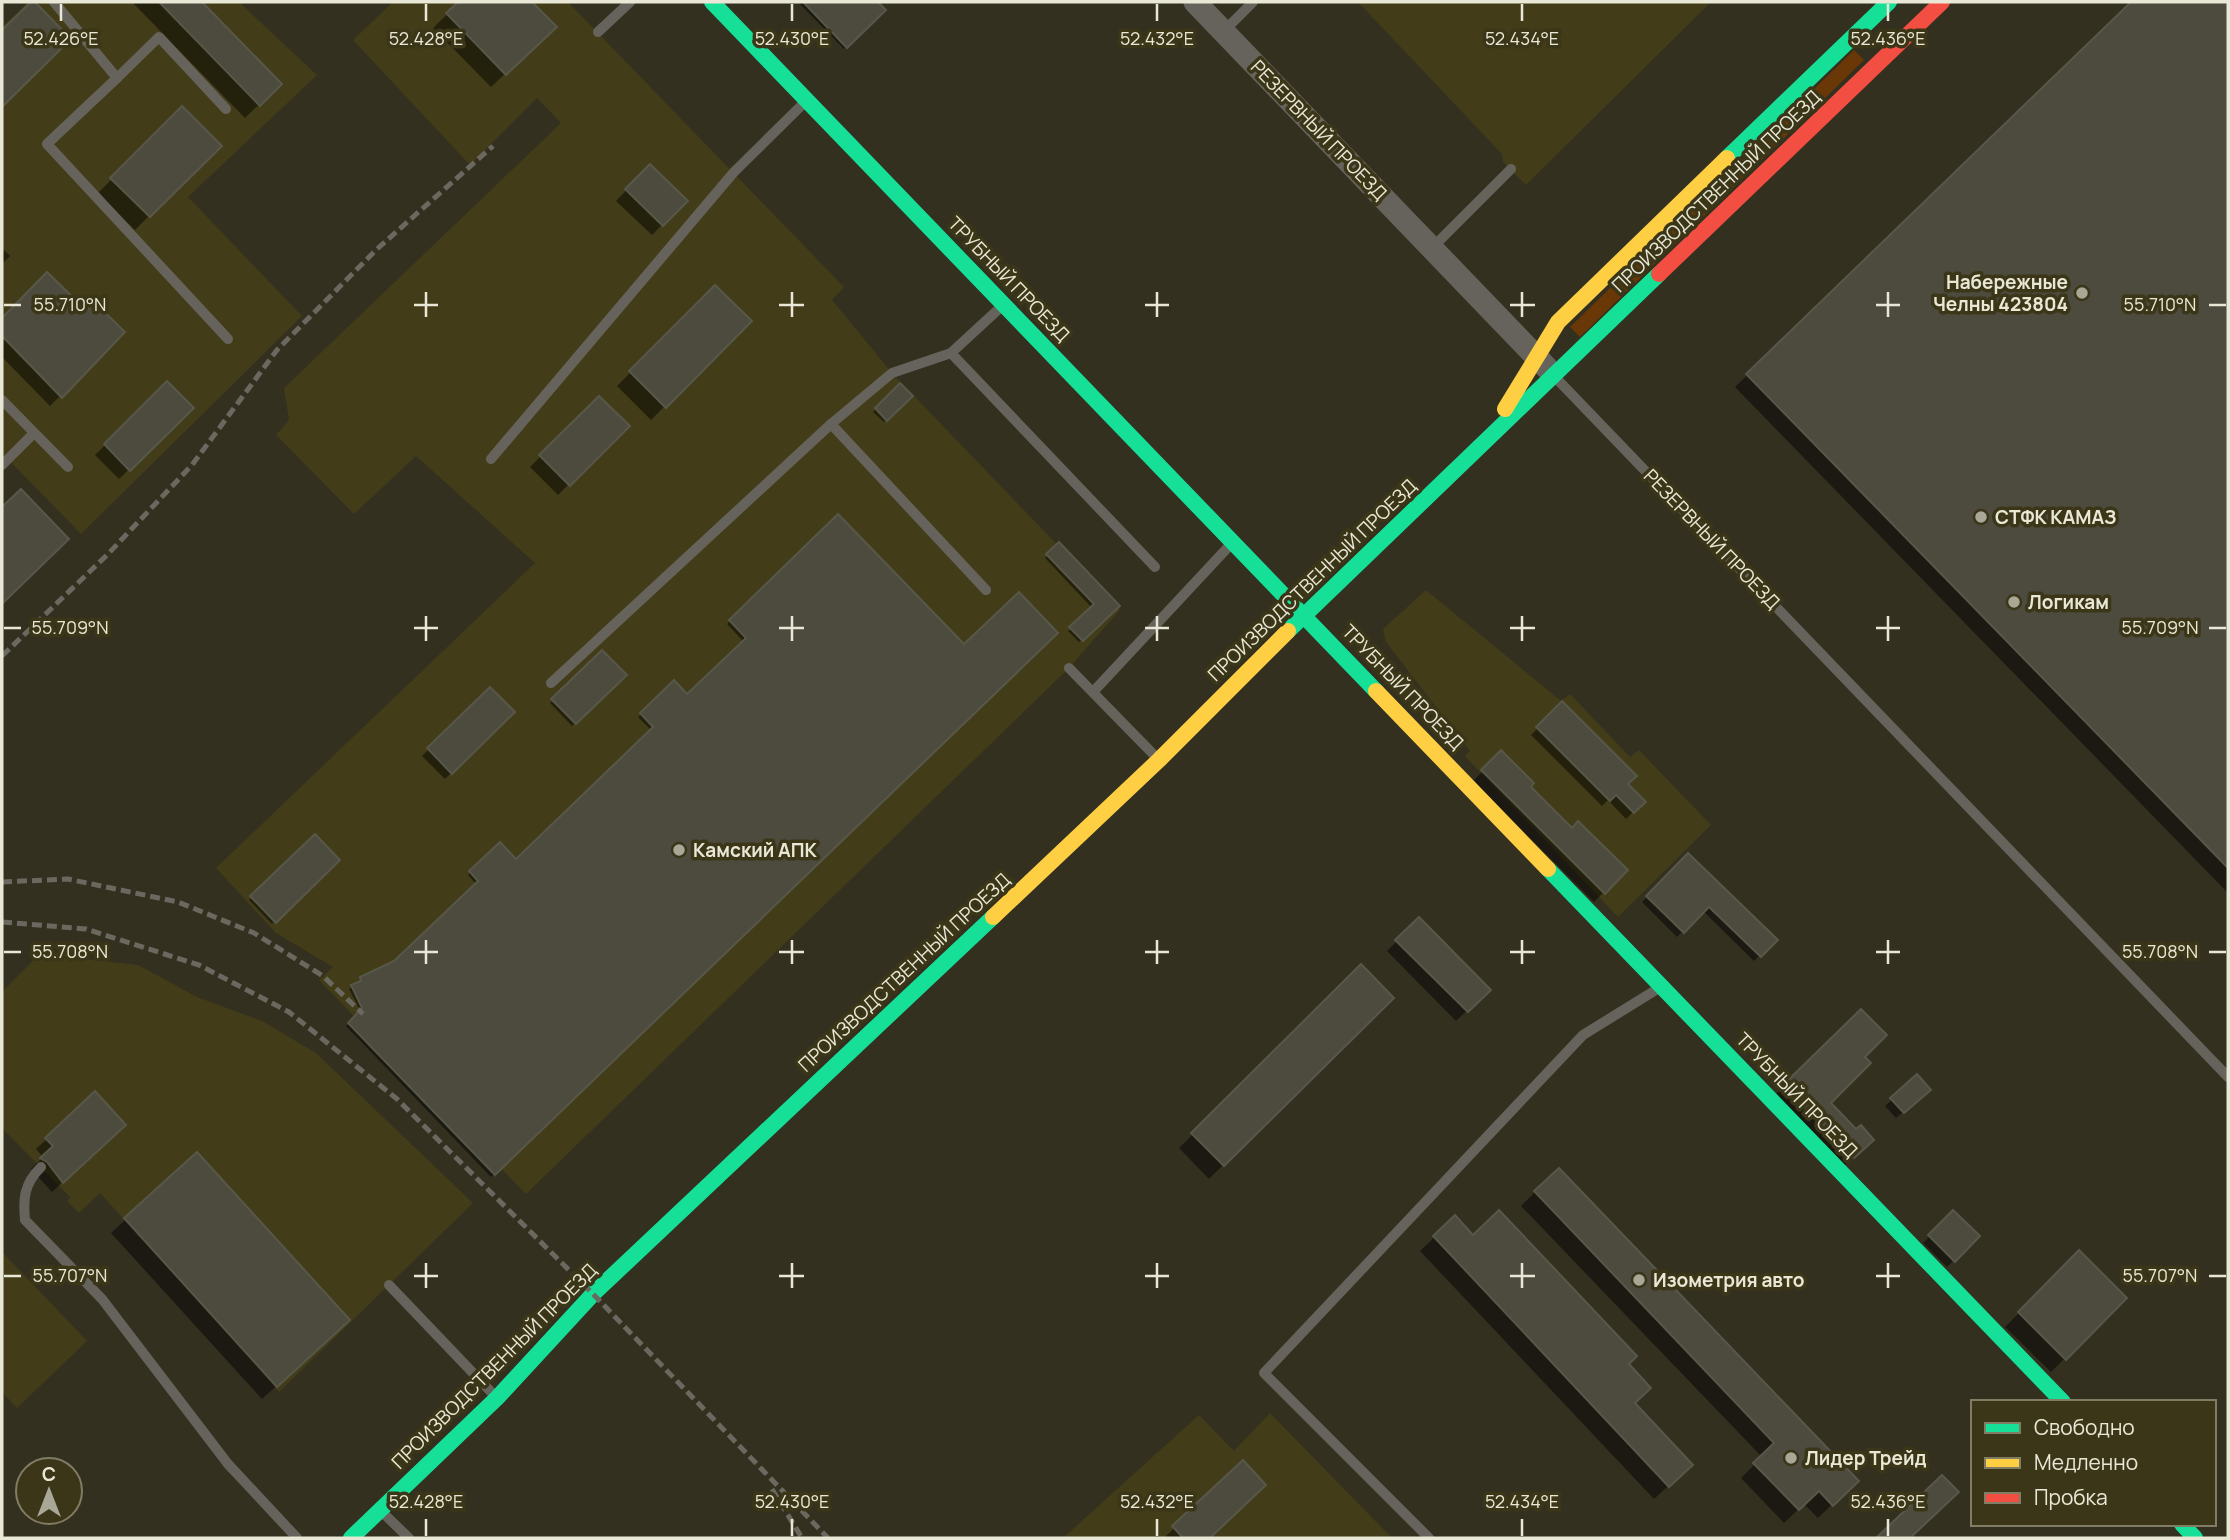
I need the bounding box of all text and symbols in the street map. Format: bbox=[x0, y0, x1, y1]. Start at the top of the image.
text: 52.426°E bbox=[23, 26, 99, 50]
text: 52.428°E bbox=[389, 26, 463, 50]
text: 52.430°E bbox=[755, 26, 829, 50]
text: 52.432°E bbox=[1120, 26, 1194, 50]
text: 52.434°E bbox=[1485, 26, 1559, 50]
text: 52.436°E bbox=[1851, 26, 1925, 50]
street label: РЕЗЕРВНЫЙ ПРОЕЗД bbox=[1245, 54, 1393, 206]
street label: ПРОИЗВОДСТВЕННЫЙ ПРОЕЗД bbox=[1606, 84, 1826, 298]
street label: ТРУБНЫЙ ПРОЕЗД bbox=[942, 211, 1076, 347]
place label: Набережные Челны 423804 bbox=[1933, 269, 2068, 317]
marker: Набережные Челны 423804 bbox=[2074, 285, 2090, 301]
text: 55.710°N bbox=[34, 292, 106, 316]
text: 55.710°N bbox=[2124, 292, 2196, 316]
street label: РЕЗЕРВНЫЙ ПРОЕЗД bbox=[1638, 463, 1786, 615]
street label: ПРОИЗВОДСТВЕННЫЙ ПРОЕЗД bbox=[1202, 473, 1422, 687]
place label: СТФК КАМАЗ bbox=[1995, 504, 2116, 530]
marker: СТФК КАМАЗ bbox=[1973, 509, 1989, 525]
place label: Логикам bbox=[2028, 589, 2109, 615]
marker: Логикам bbox=[2006, 594, 2022, 610]
text: 55.709°N bbox=[32, 615, 108, 639]
text: 55.709°N bbox=[2122, 615, 2198, 639]
street label: ТРУБНЫЙ ПРОЕЗД bbox=[1336, 619, 1470, 755]
place label: Камский АПК bbox=[693, 837, 818, 863]
marker: Камский АПК bbox=[671, 842, 687, 858]
street label: ПРОИЗВОДСТВЕННЫЙ ПРОЕЗД bbox=[792, 867, 1016, 1077]
text: 55.708°N bbox=[32, 939, 108, 963]
text: 55.708°N bbox=[2122, 939, 2198, 963]
street label: ТРУБНЫЙ ПРОЕЗД bbox=[1730, 1027, 1864, 1163]
street label: ПРОИЗВОДСТВЕННЫЙ ПРОЕЗД bbox=[385, 1257, 603, 1475]
text: 55.707°N bbox=[33, 1263, 107, 1287]
text: 55.707°N bbox=[2123, 1263, 2197, 1287]
place label: Изометрия авто bbox=[1653, 1267, 1805, 1293]
marker: Изометрия авто bbox=[1631, 1272, 1647, 1288]
legend bbox=[1971, 1400, 2216, 1526]
text: Свободно bbox=[2034, 1413, 2135, 1441]
place label: Лидер Трейд bbox=[1805, 1445, 1927, 1471]
text: Медленно bbox=[2034, 1448, 2138, 1476]
marker: Лидер Трейд bbox=[1783, 1450, 1799, 1466]
north arrow bbox=[14, 1456, 84, 1526]
text: С bbox=[42, 1461, 56, 1487]
text: Пробка bbox=[2034, 1483, 2108, 1511]
text: 52.428°E bbox=[389, 1489, 463, 1513]
text: 52.430°E bbox=[755, 1489, 829, 1513]
text: 52.432°E bbox=[1120, 1489, 1194, 1513]
text: 52.434°E bbox=[1485, 1489, 1559, 1513]
text: 52.436°E bbox=[1851, 1489, 1925, 1513]

